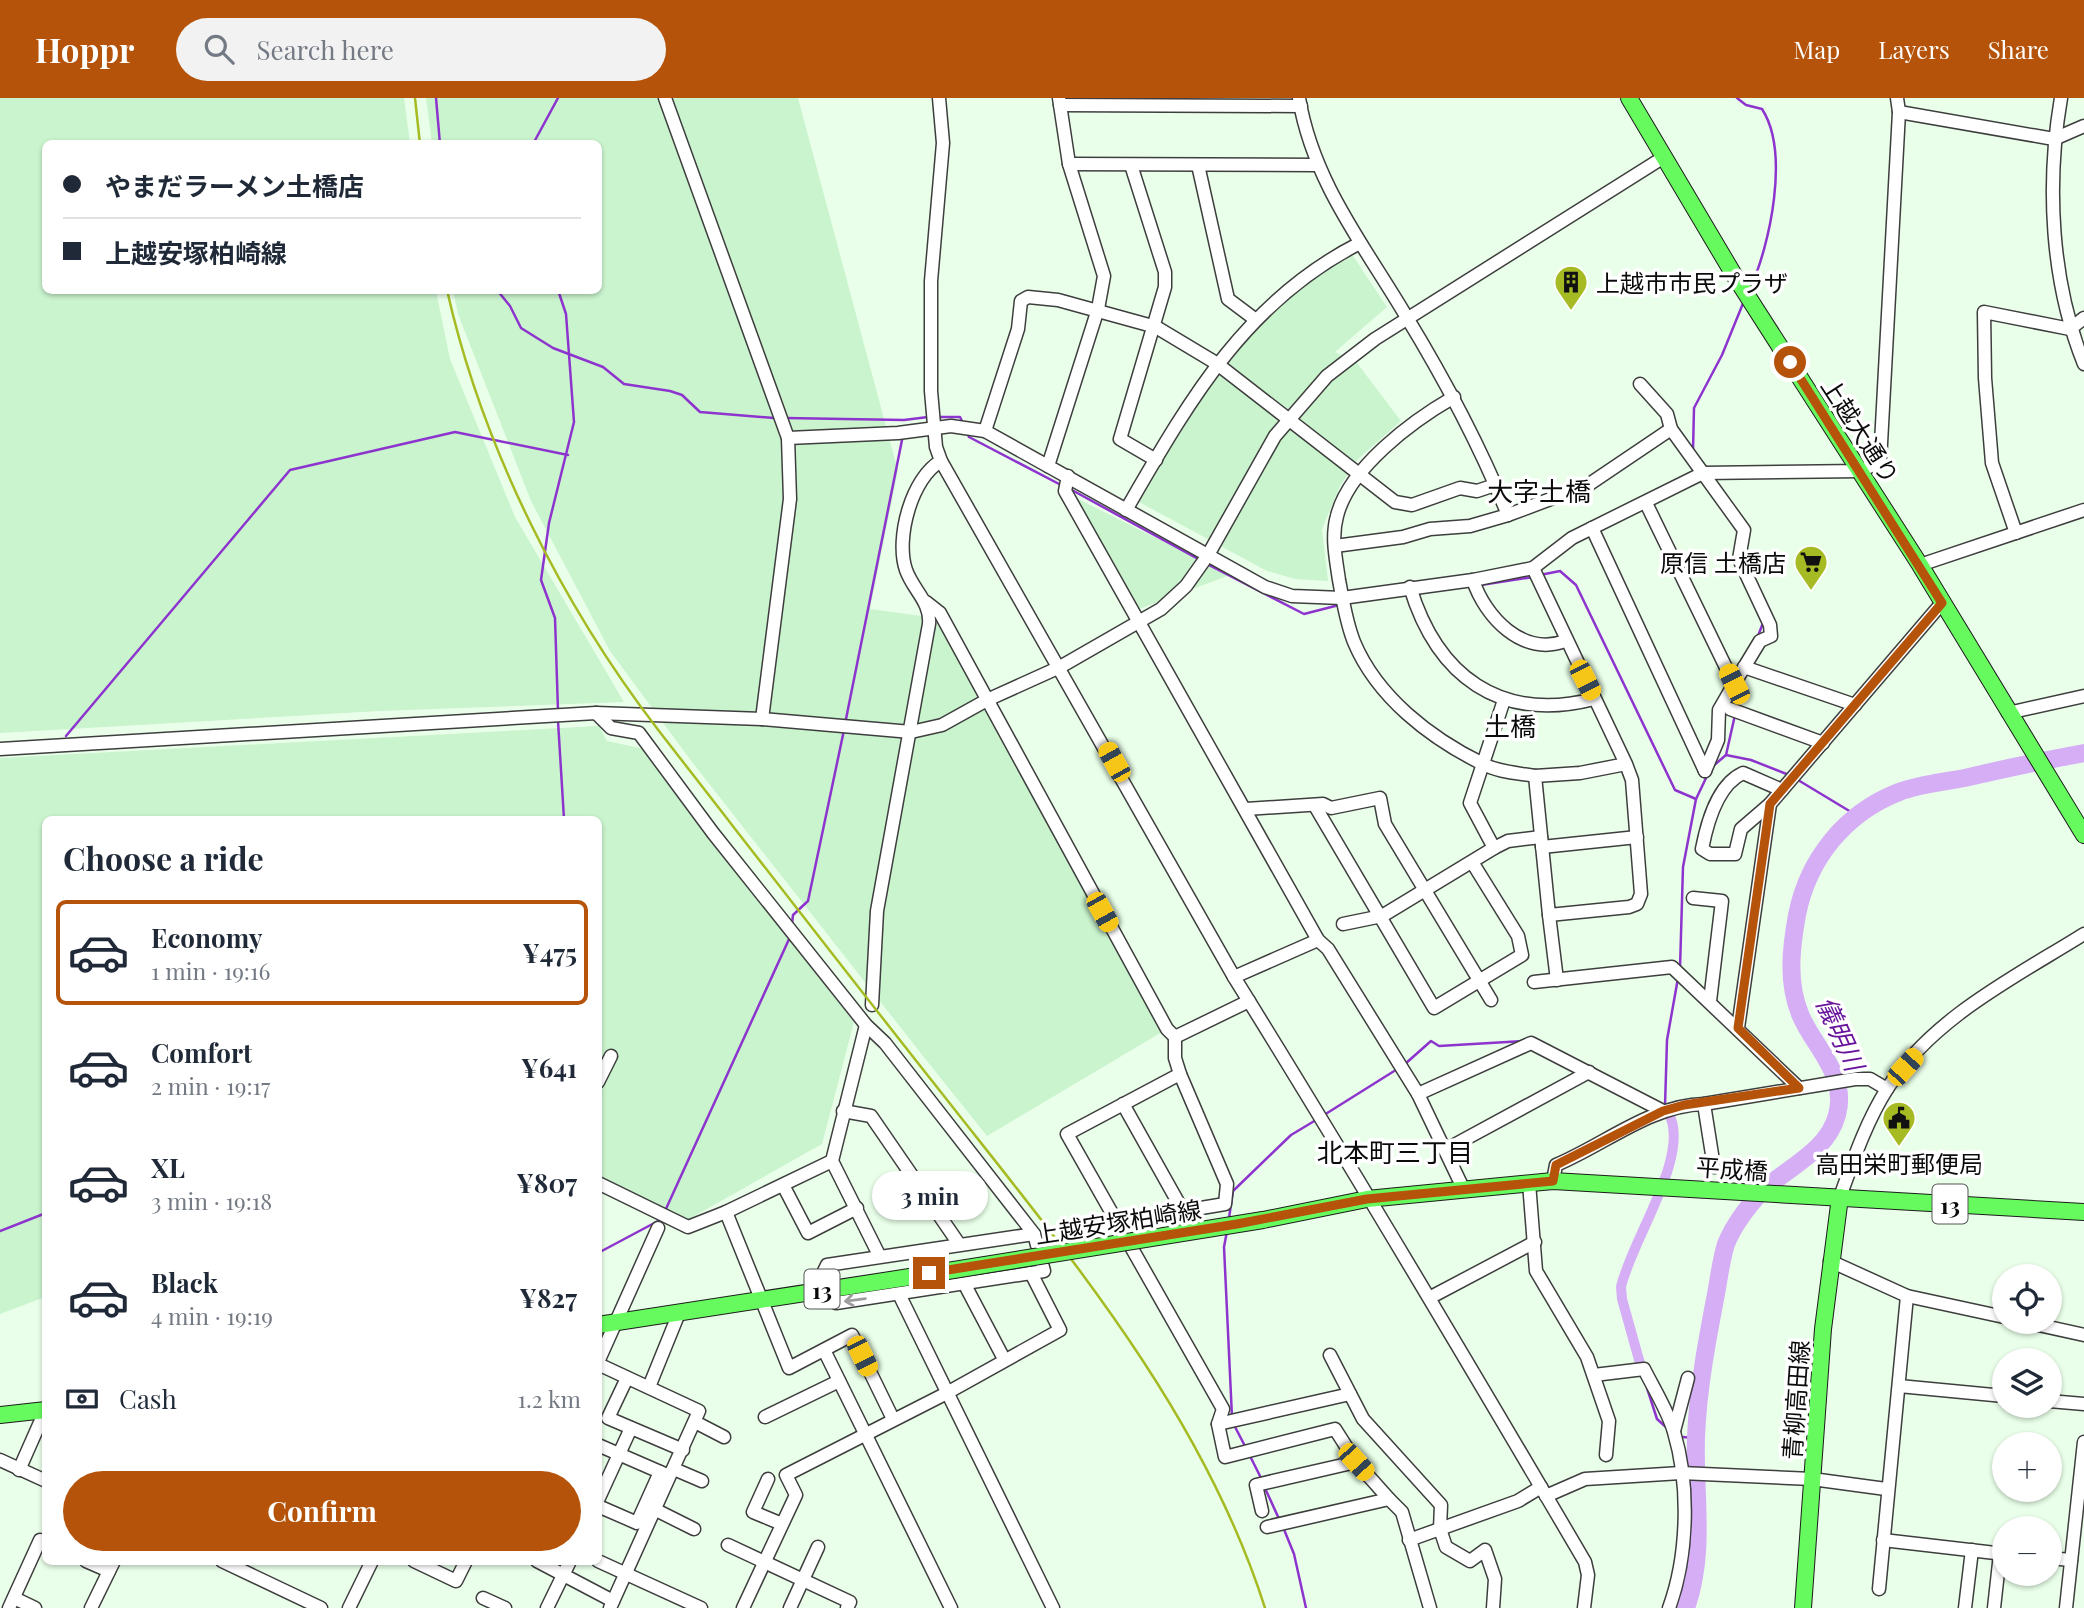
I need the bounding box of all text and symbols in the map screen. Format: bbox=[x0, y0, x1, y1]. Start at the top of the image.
search box bbox=[176, 18, 666, 81]
text: Hoppr bbox=[35, 27, 134, 71]
icon: search bbox=[200, 30, 238, 68]
text: Search here bbox=[256, 32, 394, 67]
text: Map bbox=[1794, 33, 1840, 65]
text: Layers bbox=[1878, 33, 1950, 65]
text: Share bbox=[1988, 33, 2049, 65]
text: やまだラーメン土橋店 bbox=[105, 168, 364, 203]
text: 上越安塚柏崎線 bbox=[105, 235, 287, 270]
building icon: 上越市市民プラザ bbox=[1552, 263, 1590, 312]
place label: 上越市市民プラザ bbox=[1596, 266, 1788, 298]
route start bbox=[1774, 346, 1806, 378]
street label: 上越大通り bbox=[1815, 371, 1907, 489]
district label: 大字土橋 bbox=[1487, 473, 1591, 508]
supermarket icon: 原信 土橋店 bbox=[1792, 543, 1830, 592]
place label: 原信 土橋店 bbox=[1660, 546, 1786, 578]
car bbox=[1567, 657, 1604, 703]
car bbox=[1716, 661, 1753, 707]
district label: 土橋 bbox=[1484, 708, 1536, 743]
car bbox=[1095, 739, 1134, 785]
text: Choose a ride bbox=[63, 836, 264, 879]
car bbox=[1083, 889, 1122, 935]
text: Economy bbox=[151, 920, 262, 955]
icon: car bbox=[67, 921, 130, 984]
text: ¥475 bbox=[522, 935, 577, 970]
text: 1 min · 19:16 bbox=[151, 955, 270, 986]
water label: 儀明川 bbox=[1809, 990, 1874, 1078]
text: Comfort bbox=[151, 1035, 252, 1070]
icon: car bbox=[67, 1036, 130, 1099]
car bbox=[1884, 1044, 1927, 1090]
text: ¥641 bbox=[521, 1050, 577, 1085]
text: 2 min · 19:17 bbox=[151, 1070, 270, 1101]
public building icon: 高田栄町郵便局 bbox=[1880, 1099, 1918, 1148]
district label: 北本町三丁目 bbox=[1317, 1134, 1473, 1169]
place label: 高田栄町郵便局 bbox=[1815, 1147, 1983, 1179]
text: XL bbox=[151, 1150, 185, 1185]
street label: 平成橋 bbox=[1695, 1150, 1769, 1186]
icon: car bbox=[67, 1151, 130, 1214]
text: ¥807 bbox=[516, 1165, 577, 1200]
callout: 3 min bbox=[871, 1172, 987, 1220]
text: 3 min bbox=[901, 1180, 959, 1211]
road number: 13 bbox=[1932, 1184, 1968, 1224]
text: 3 min · 19:18 bbox=[151, 1185, 272, 1216]
street label: 上越安塚柏崎線 bbox=[1033, 1192, 1203, 1250]
route end bbox=[913, 1257, 945, 1289]
map controls bbox=[1992, 1264, 2062, 1586]
button: locate bbox=[1992, 1264, 2062, 1334]
text: Black bbox=[151, 1265, 218, 1300]
icon: car bbox=[67, 1266, 130, 1329]
road number: 13 bbox=[804, 1270, 840, 1308]
text: ¥827 bbox=[519, 1280, 577, 1315]
one-way arrow bbox=[844, 1294, 867, 1307]
text: 4 min · 19:19 bbox=[151, 1300, 273, 1331]
car bbox=[844, 1333, 881, 1379]
street label: 青柳高田線 bbox=[1775, 1339, 1815, 1461]
button: layers bbox=[1992, 1348, 2062, 1418]
icon: cash bbox=[63, 1380, 101, 1418]
text: Cash bbox=[119, 1381, 177, 1416]
text: 1.2 km bbox=[518, 1383, 581, 1414]
button: + bbox=[1992, 1432, 2062, 1502]
car bbox=[1335, 1439, 1378, 1485]
button: Confirm bbox=[63, 1471, 581, 1551]
button: − bbox=[1992, 1516, 2062, 1586]

